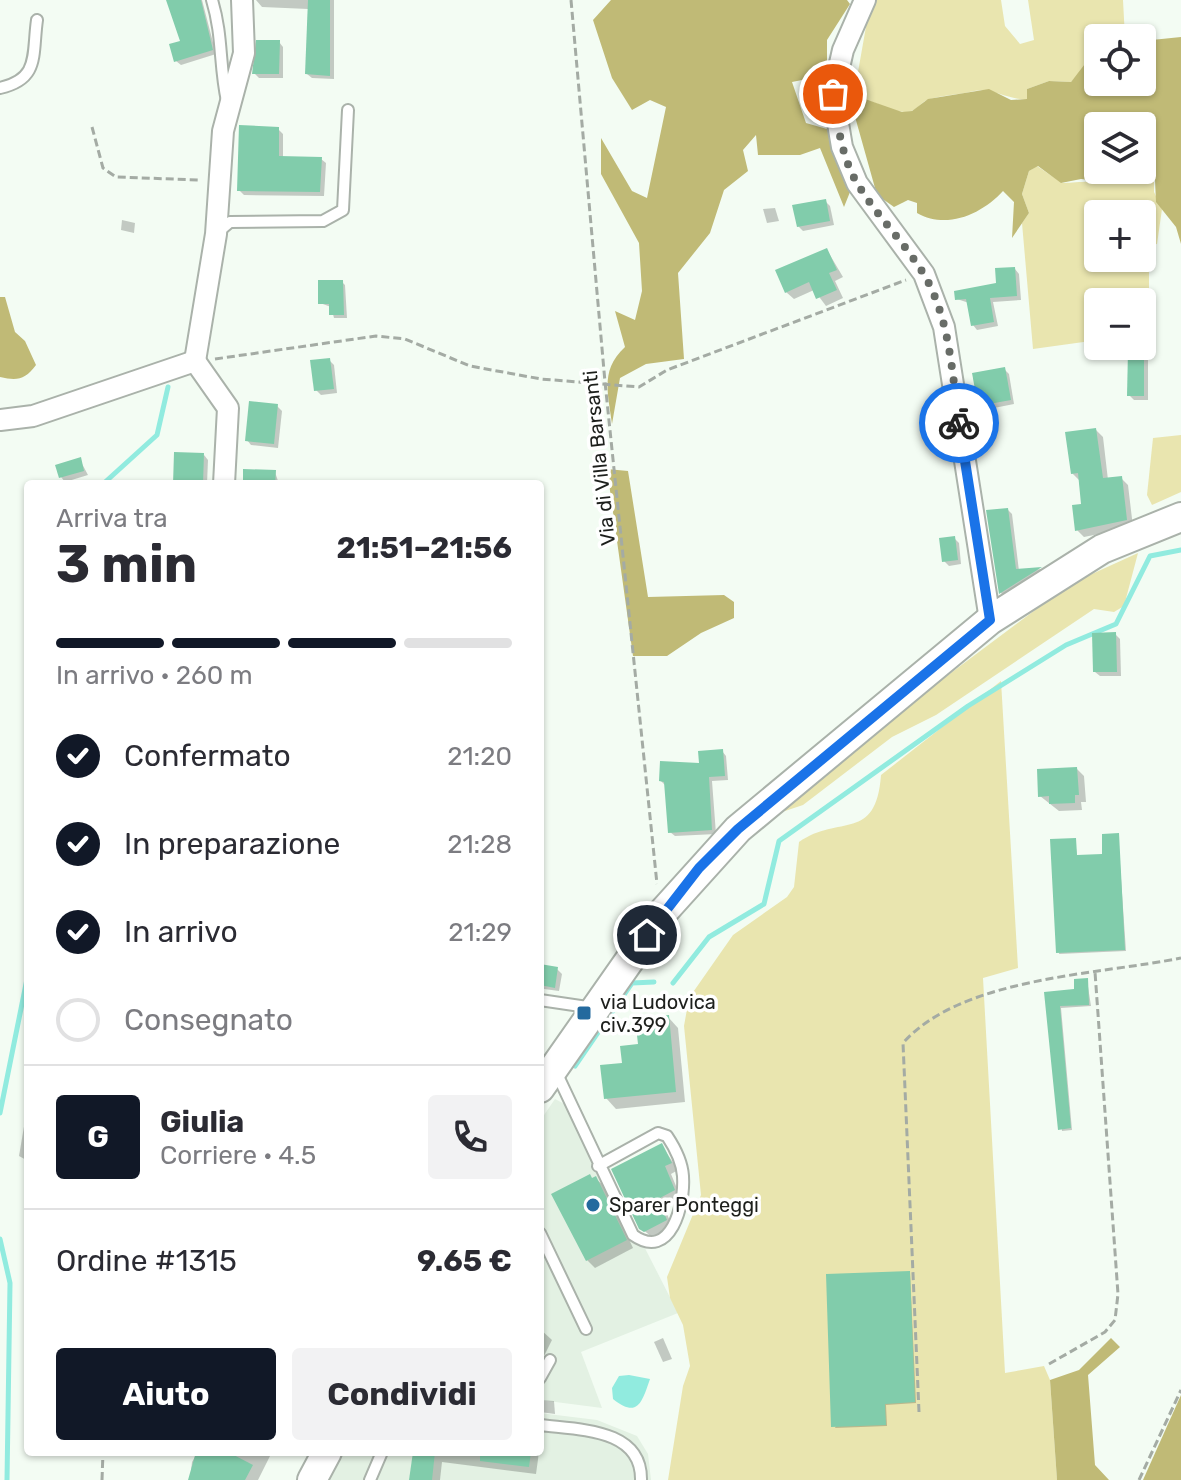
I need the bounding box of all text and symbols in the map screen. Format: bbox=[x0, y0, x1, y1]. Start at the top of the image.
map controls bbox=[1084, 24, 1156, 360]
button: locate bbox=[1084, 24, 1156, 96]
pin bbox=[799, 60, 867, 128]
icon: bag bbox=[811, 72, 855, 116]
button: layers bbox=[1084, 112, 1156, 184]
button: + bbox=[1084, 200, 1156, 272]
button: − bbox=[1084, 288, 1156, 360]
street label: Via di Villa Barsanti bbox=[578, 369, 620, 547]
courier bbox=[919, 383, 999, 463]
icon: bike bbox=[937, 401, 981, 445]
text: Arriva tra bbox=[56, 503, 168, 534]
text: 21:51–21:56 bbox=[336, 530, 512, 566]
text: 3 min bbox=[56, 533, 197, 595]
text: In arrivo · 260 m bbox=[56, 660, 253, 691]
icon: check bbox=[56, 734, 100, 778]
text: Confermato bbox=[124, 738, 291, 774]
text: 21:20 bbox=[447, 741, 512, 772]
icon: check bbox=[56, 822, 100, 866]
text: In preparazione bbox=[124, 826, 340, 862]
text: 21:28 bbox=[447, 829, 512, 860]
pin bbox=[613, 901, 681, 969]
icon: check bbox=[56, 910, 100, 954]
icon: home bbox=[625, 913, 669, 957]
text: In arrivo bbox=[124, 914, 238, 950]
text: 21:29 bbox=[448, 917, 512, 948]
place label: via Ludovica civ.399 bbox=[600, 990, 716, 1037]
text: Consegnato bbox=[124, 1002, 293, 1038]
marker: via Ludovica civ.399 bbox=[575, 1004, 593, 1022]
button: phone bbox=[428, 1095, 512, 1179]
text: Giulia bbox=[160, 1104, 244, 1140]
text: G bbox=[87, 1119, 109, 1155]
text: Corriere · 4.5 bbox=[160, 1140, 316, 1171]
place label: Sparer Ponteggi bbox=[609, 1193, 759, 1217]
marker: Sparer Ponteggi bbox=[584, 1196, 602, 1214]
text: Ordine #1315 bbox=[56, 1243, 237, 1279]
text: 9.65 € bbox=[417, 1243, 512, 1279]
button: Aiuto bbox=[56, 1348, 276, 1440]
button: Condividi bbox=[292, 1348, 512, 1440]

